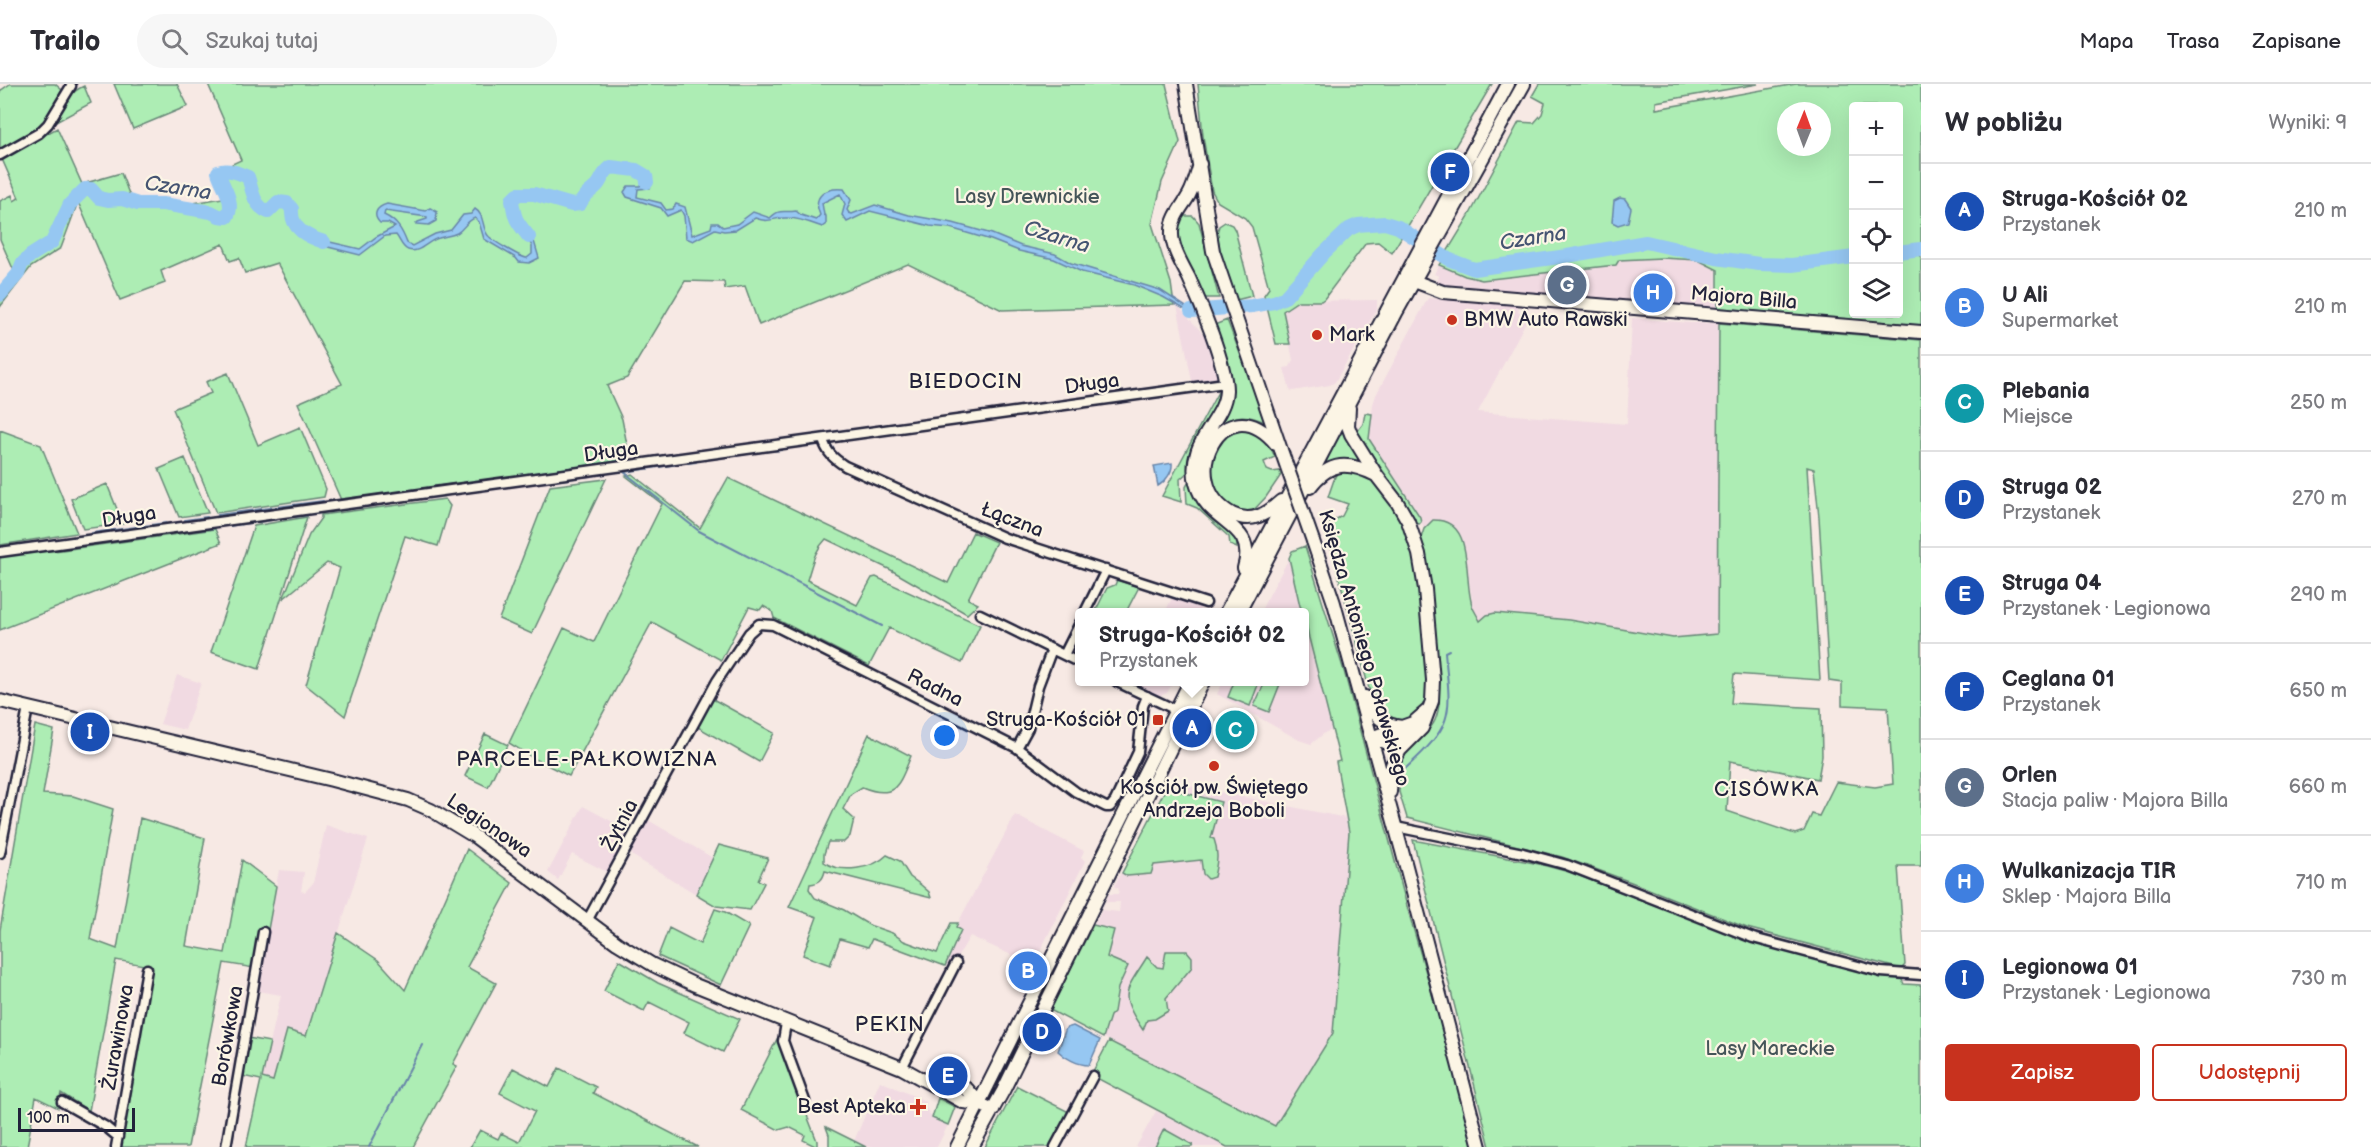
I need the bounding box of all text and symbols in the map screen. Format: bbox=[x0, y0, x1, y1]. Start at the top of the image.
search box bbox=[137, 14, 557, 68]
text: Trailo bbox=[30, 25, 101, 58]
icon: search bbox=[158, 25, 191, 58]
text: Szukaj tutaj bbox=[206, 28, 318, 55]
text: Mapa bbox=[2080, 29, 2134, 54]
text: Trasa bbox=[2167, 29, 2220, 54]
text: Zapisane bbox=[2253, 29, 2341, 54]
north arrow bbox=[1777, 102, 1831, 156]
map controls bbox=[1849, 102, 1903, 318]
button: + bbox=[1849, 102, 1903, 156]
text: W pobliżu bbox=[1945, 108, 2063, 139]
text: Wyniki: 9 bbox=[2269, 111, 2347, 135]
pin: F bbox=[1430, 150, 1470, 194]
button: − bbox=[1849, 156, 1903, 210]
water label: Czarna bbox=[143, 170, 213, 206]
park label: Lasy Drewnickie bbox=[954, 185, 1100, 209]
text: Struga-Kościół 02 bbox=[2002, 186, 2188, 213]
text: A bbox=[1958, 199, 1971, 223]
text: 210 m bbox=[2294, 199, 2347, 223]
button: locate bbox=[1849, 210, 1903, 264]
text: Przystanek bbox=[2002, 213, 2100, 237]
water label: Czarna bbox=[1021, 215, 1093, 259]
water label: Czarna bbox=[1498, 220, 1568, 256]
pin: G bbox=[1548, 262, 1586, 308]
button: layers bbox=[1849, 264, 1903, 318]
pin: H bbox=[1634, 270, 1672, 316]
street label: Majora Billa bbox=[1690, 281, 1798, 315]
text: U Ali bbox=[2002, 282, 2048, 309]
text: B bbox=[1957, 295, 1972, 319]
text: 210 m bbox=[2294, 295, 2347, 319]
place label: BMW Auto Rawski bbox=[1464, 308, 1628, 332]
text: Supermarket bbox=[2002, 309, 2118, 333]
marker: BMW Auto Rawski bbox=[1445, 313, 1459, 327]
place label: Mark bbox=[1329, 323, 1375, 347]
marker: Mark bbox=[1310, 328, 1324, 342]
street label: Długa bbox=[1063, 368, 1121, 400]
district label: BIEDOCIN bbox=[909, 369, 1023, 394]
text: Plebania bbox=[2002, 378, 2090, 405]
text: C bbox=[1957, 391, 1972, 415]
text: 250 m bbox=[2290, 391, 2347, 415]
text: Miejsce bbox=[2002, 405, 2073, 429]
street label: Długa bbox=[582, 436, 640, 468]
text: Struga 02 bbox=[2002, 474, 2102, 501]
text: D bbox=[1958, 487, 1971, 511]
text: 270 m bbox=[2292, 487, 2347, 511]
street label: Łączna bbox=[977, 497, 1047, 543]
street label: Długa bbox=[100, 501, 158, 533]
text: Przystanek bbox=[2002, 501, 2100, 525]
street label: Księdza Antoniego Poławskiego bbox=[1313, 507, 1415, 789]
text: Struga 04 bbox=[2002, 570, 2102, 597]
text: E bbox=[1958, 583, 1971, 607]
text: 290 m bbox=[2290, 583, 2347, 607]
text: Przystanek · Legionowa bbox=[2002, 597, 2211, 621]
popup bbox=[1075, 608, 1309, 686]
text: Struga-Kościół 02 bbox=[1099, 622, 1285, 649]
text: Przystanek bbox=[1099, 649, 1197, 673]
street label: Radna bbox=[903, 664, 967, 712]
text: Ceglana 01 bbox=[2002, 666, 2115, 693]
text: F bbox=[1958, 679, 1971, 703]
text: 650 m bbox=[2290, 679, 2347, 703]
text: Przystanek bbox=[2002, 693, 2100, 717]
pin: A bbox=[1172, 706, 1212, 750]
place label: Struga-Kościół 01 bbox=[986, 708, 1146, 732]
pin: C bbox=[1216, 708, 1254, 752]
pin: I bbox=[70, 710, 110, 754]
marker: Struga-Kościół 01 bbox=[1151, 713, 1165, 727]
your location bbox=[930, 721, 959, 750]
district label: PARCELE-PAŁKOWIZNA bbox=[456, 747, 718, 772]
marker: Kościół pw. Świętego Andrzeja Boboli bbox=[1207, 759, 1221, 773]
text: Orlen bbox=[2002, 762, 2057, 789]
place label: Kościół pw. Świętego Andrzeja Boboli bbox=[1120, 775, 1308, 823]
text: G bbox=[1957, 775, 1972, 799]
text: 660 m bbox=[2289, 775, 2347, 799]
district label: CISÓWKA bbox=[1714, 777, 1820, 802]
street label: Legionowa bbox=[442, 789, 536, 863]
text: Stacja paliw · Majora Billa bbox=[2002, 789, 2228, 813]
street label: Żytnia bbox=[595, 795, 643, 856]
text: Wulkanizacja TIR bbox=[2002, 858, 2176, 885]
text: H bbox=[1957, 871, 1972, 895]
text: 710 m bbox=[2296, 871, 2347, 895]
text: Sklep · Majora Billa bbox=[2002, 885, 2171, 909]
pin: B bbox=[1008, 948, 1048, 994]
text: Legionowa 01 bbox=[2002, 954, 2138, 981]
text: I bbox=[1961, 967, 1968, 991]
text: 730 m bbox=[2291, 967, 2347, 991]
text: Przystanek · Legionowa bbox=[2002, 981, 2211, 1005]
street label: Żurawinowa bbox=[96, 982, 139, 1092]
street label: Borówkowa bbox=[207, 984, 249, 1088]
pin: D bbox=[1022, 1010, 1062, 1054]
district label: PEKIN bbox=[855, 1012, 925, 1037]
park label: Lasy Mareckie bbox=[1705, 1037, 1835, 1061]
button: Zapisz bbox=[1945, 1044, 2140, 1101]
button: Udostępnij bbox=[2152, 1044, 2347, 1101]
pin: E bbox=[928, 1054, 968, 1098]
place label: Best Apteka bbox=[797, 1095, 906, 1119]
marker: Best Apteka bbox=[911, 1100, 925, 1114]
scale bar bbox=[18, 1105, 135, 1132]
text: 100 m bbox=[27, 1109, 70, 1128]

